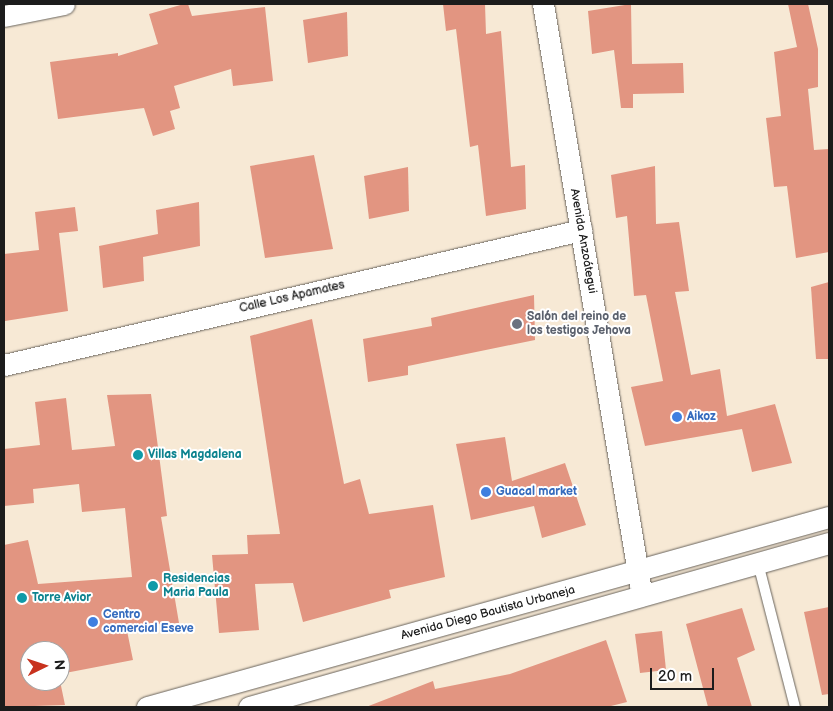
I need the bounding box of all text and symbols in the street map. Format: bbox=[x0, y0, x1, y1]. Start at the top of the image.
street label: Avenida Anzoátegui bbox=[567, 187, 599, 295]
street label: Calle Los Apamates bbox=[238, 278, 346, 316]
place label: Salón del reino de los testigos Jehova bbox=[527, 310, 631, 338]
marker: Salón del reino de los testigos Jehova bbox=[511, 318, 523, 330]
place label: Aikoz bbox=[687, 410, 716, 424]
marker: Aikoz bbox=[671, 411, 683, 423]
place label: Villas Magdalena bbox=[148, 448, 242, 462]
marker: Villas Magdalena bbox=[132, 449, 144, 461]
place label: Guacal market bbox=[496, 485, 577, 499]
marker: Guacal market bbox=[480, 486, 492, 498]
place label: Residencias Maria Paula bbox=[163, 572, 230, 600]
marker: Residencias Maria Paula bbox=[147, 580, 159, 592]
street label: Avenida Diego Bautista Urbaneja bbox=[399, 583, 577, 643]
place label: Torre Avior bbox=[32, 591, 91, 605]
marker: Torre Avior bbox=[16, 592, 28, 604]
place label: Centro comercial Eseve bbox=[103, 608, 194, 636]
marker: Centro comercial Eseve bbox=[87, 616, 99, 628]
north arrow bbox=[20, 641, 70, 691]
scale bar bbox=[653, 658, 717, 690]
text: N bbox=[51, 659, 68, 671]
text: 20 m bbox=[658, 667, 692, 686]

